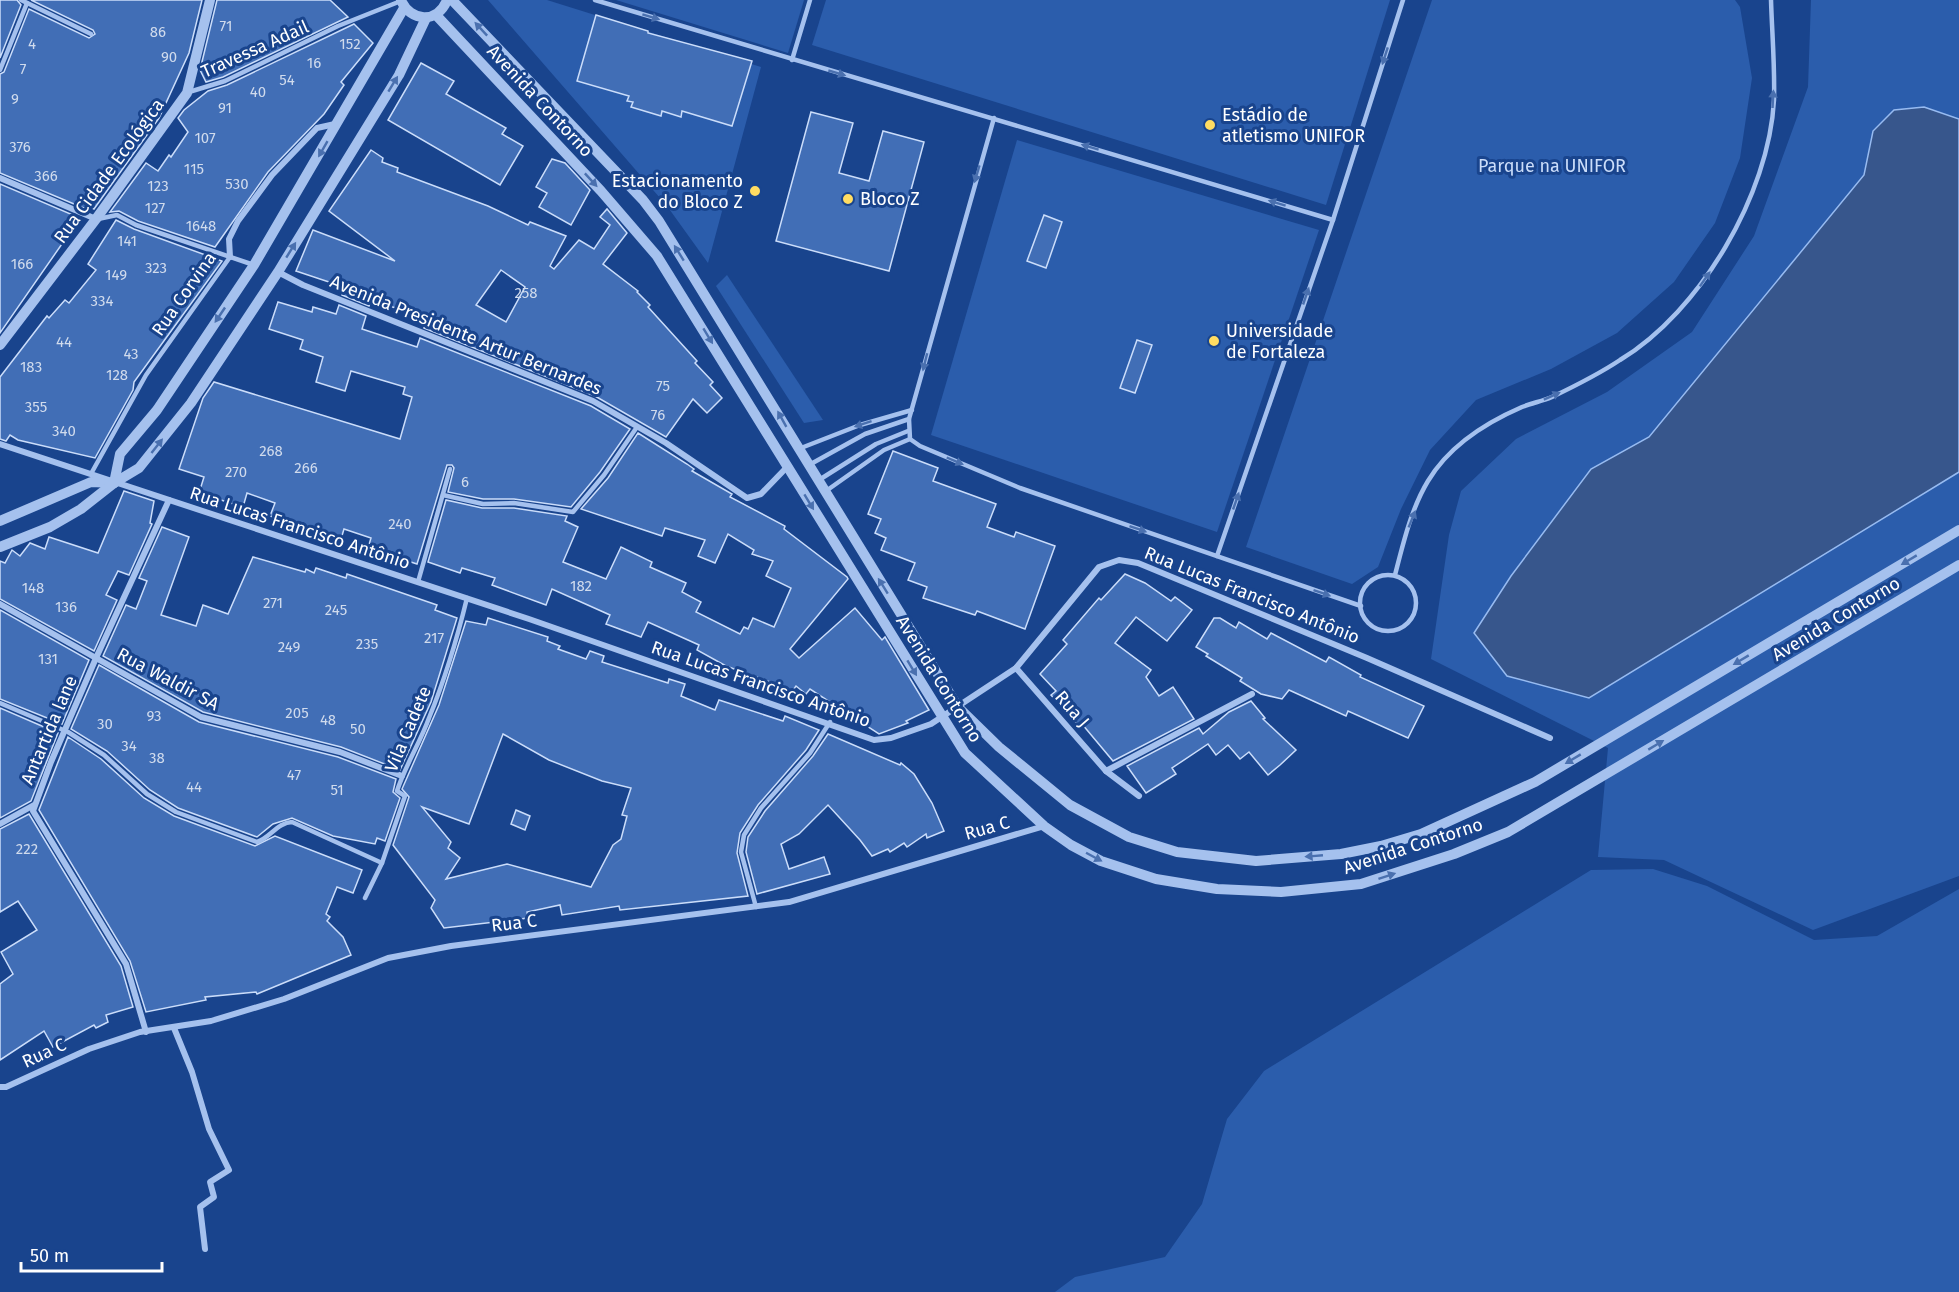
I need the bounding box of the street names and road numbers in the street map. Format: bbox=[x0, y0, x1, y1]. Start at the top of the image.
street label: Travessa Adail bbox=[198, 15, 312, 83]
street label: Avenida Contorno bbox=[482, 40, 598, 162]
street label: Rua Cidade Ecológica bbox=[49, 94, 169, 248]
street label: Rua Corvina bbox=[147, 248, 221, 340]
street label: Avenida Presidente Artur Bernardes bbox=[327, 270, 605, 400]
street label: Rua Lucas Francisco Antônio bbox=[187, 482, 413, 574]
street label: Rua Lucas Francisco Antônio bbox=[1141, 542, 1363, 648]
street label: Avenida Contorno bbox=[1768, 572, 1904, 666]
street label: Avenida Contorno bbox=[891, 612, 987, 746]
street label: Rua Lucas Francisco Antônio bbox=[648, 636, 874, 732]
street label: Rua Waldir SA bbox=[113, 643, 223, 715]
street label: Antartida lane bbox=[16, 672, 82, 788]
street label: Vila Cadete bbox=[380, 683, 436, 775]
street label: Rua J bbox=[1050, 686, 1094, 732]
street label: Rua C bbox=[962, 811, 1012, 845]
street label: Avenida Contorno bbox=[1340, 813, 1486, 879]
street label: Rua C bbox=[490, 909, 538, 937]
street label: Rua C bbox=[18, 1033, 70, 1073]

